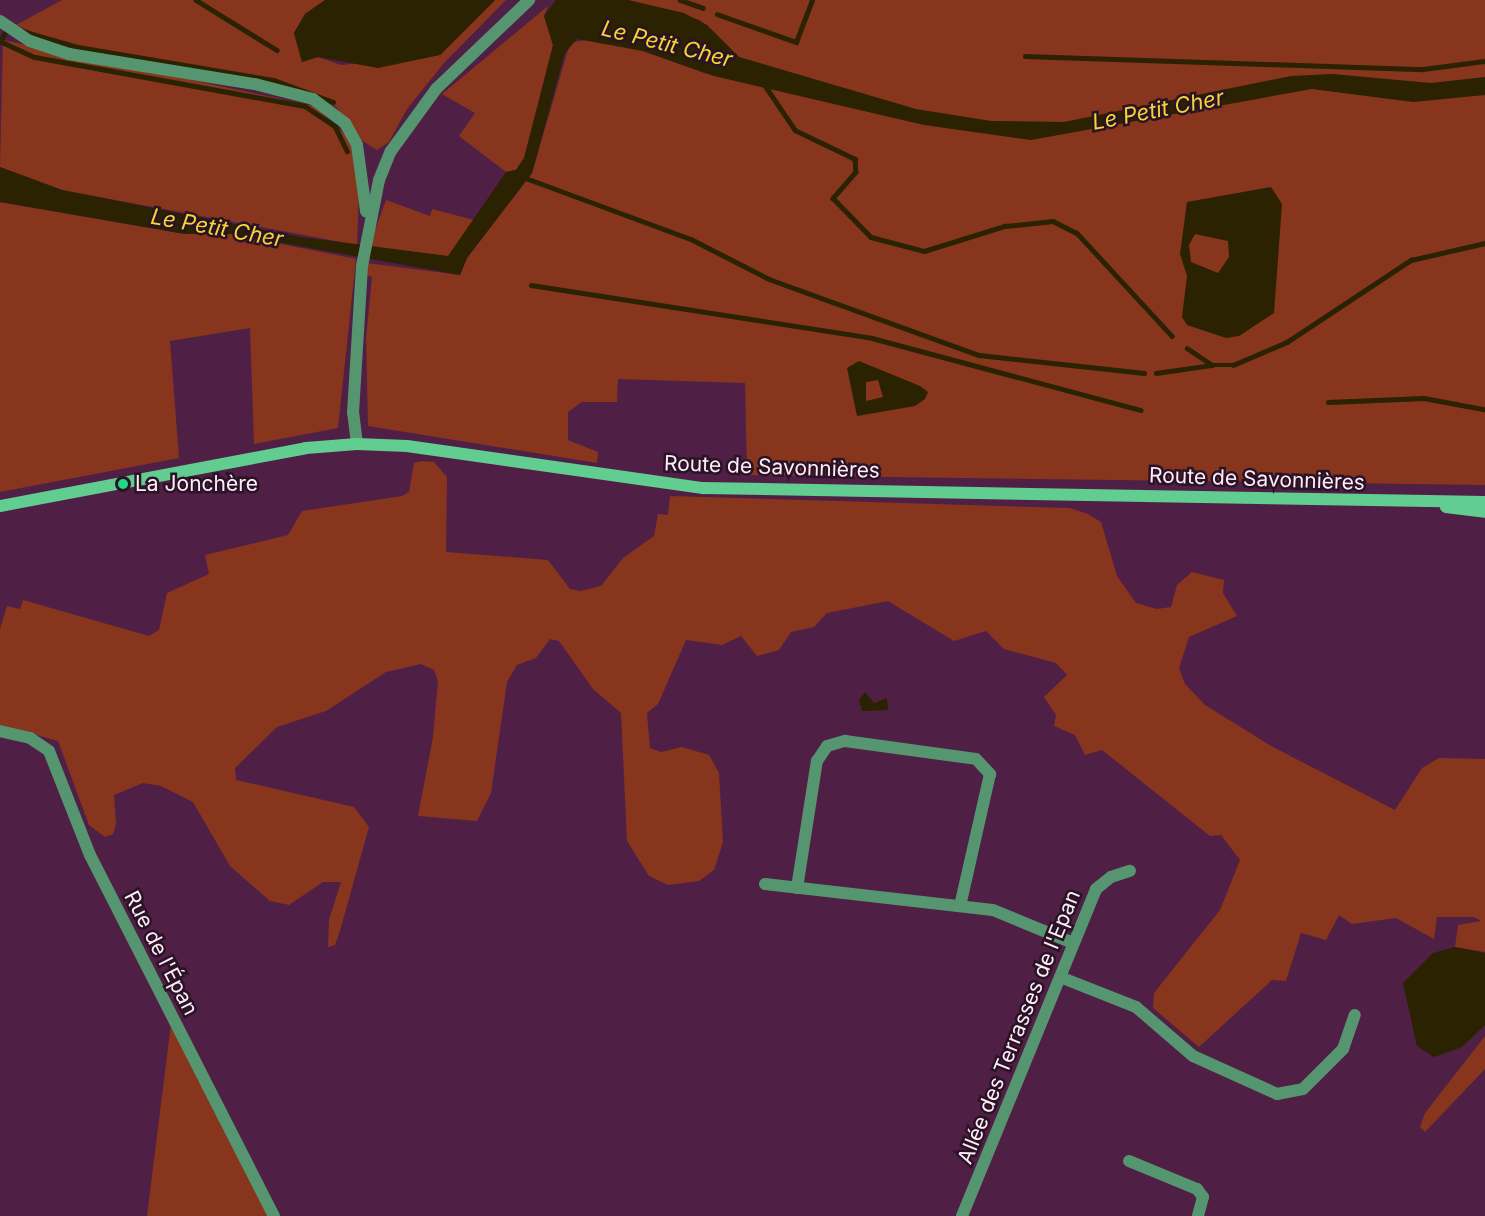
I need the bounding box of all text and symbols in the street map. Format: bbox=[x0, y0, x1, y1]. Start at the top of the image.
water label: Le Petit Cher bbox=[599, 15, 735, 73]
water label: Le Petit Cher bbox=[1090, 84, 1226, 136]
water label: Le Petit Cher bbox=[149, 203, 285, 253]
street label: Route de Savonnières bbox=[664, 451, 880, 483]
street label: Route de Savonnières bbox=[1149, 463, 1365, 495]
place label: La Jonchère bbox=[135, 471, 258, 497]
marker: La Jonchère bbox=[116, 477, 130, 491]
street label: Allée des Terrasses de l'Epan bbox=[952, 886, 1086, 1168]
street label: Rue de l'Épan bbox=[119, 887, 203, 1019]

